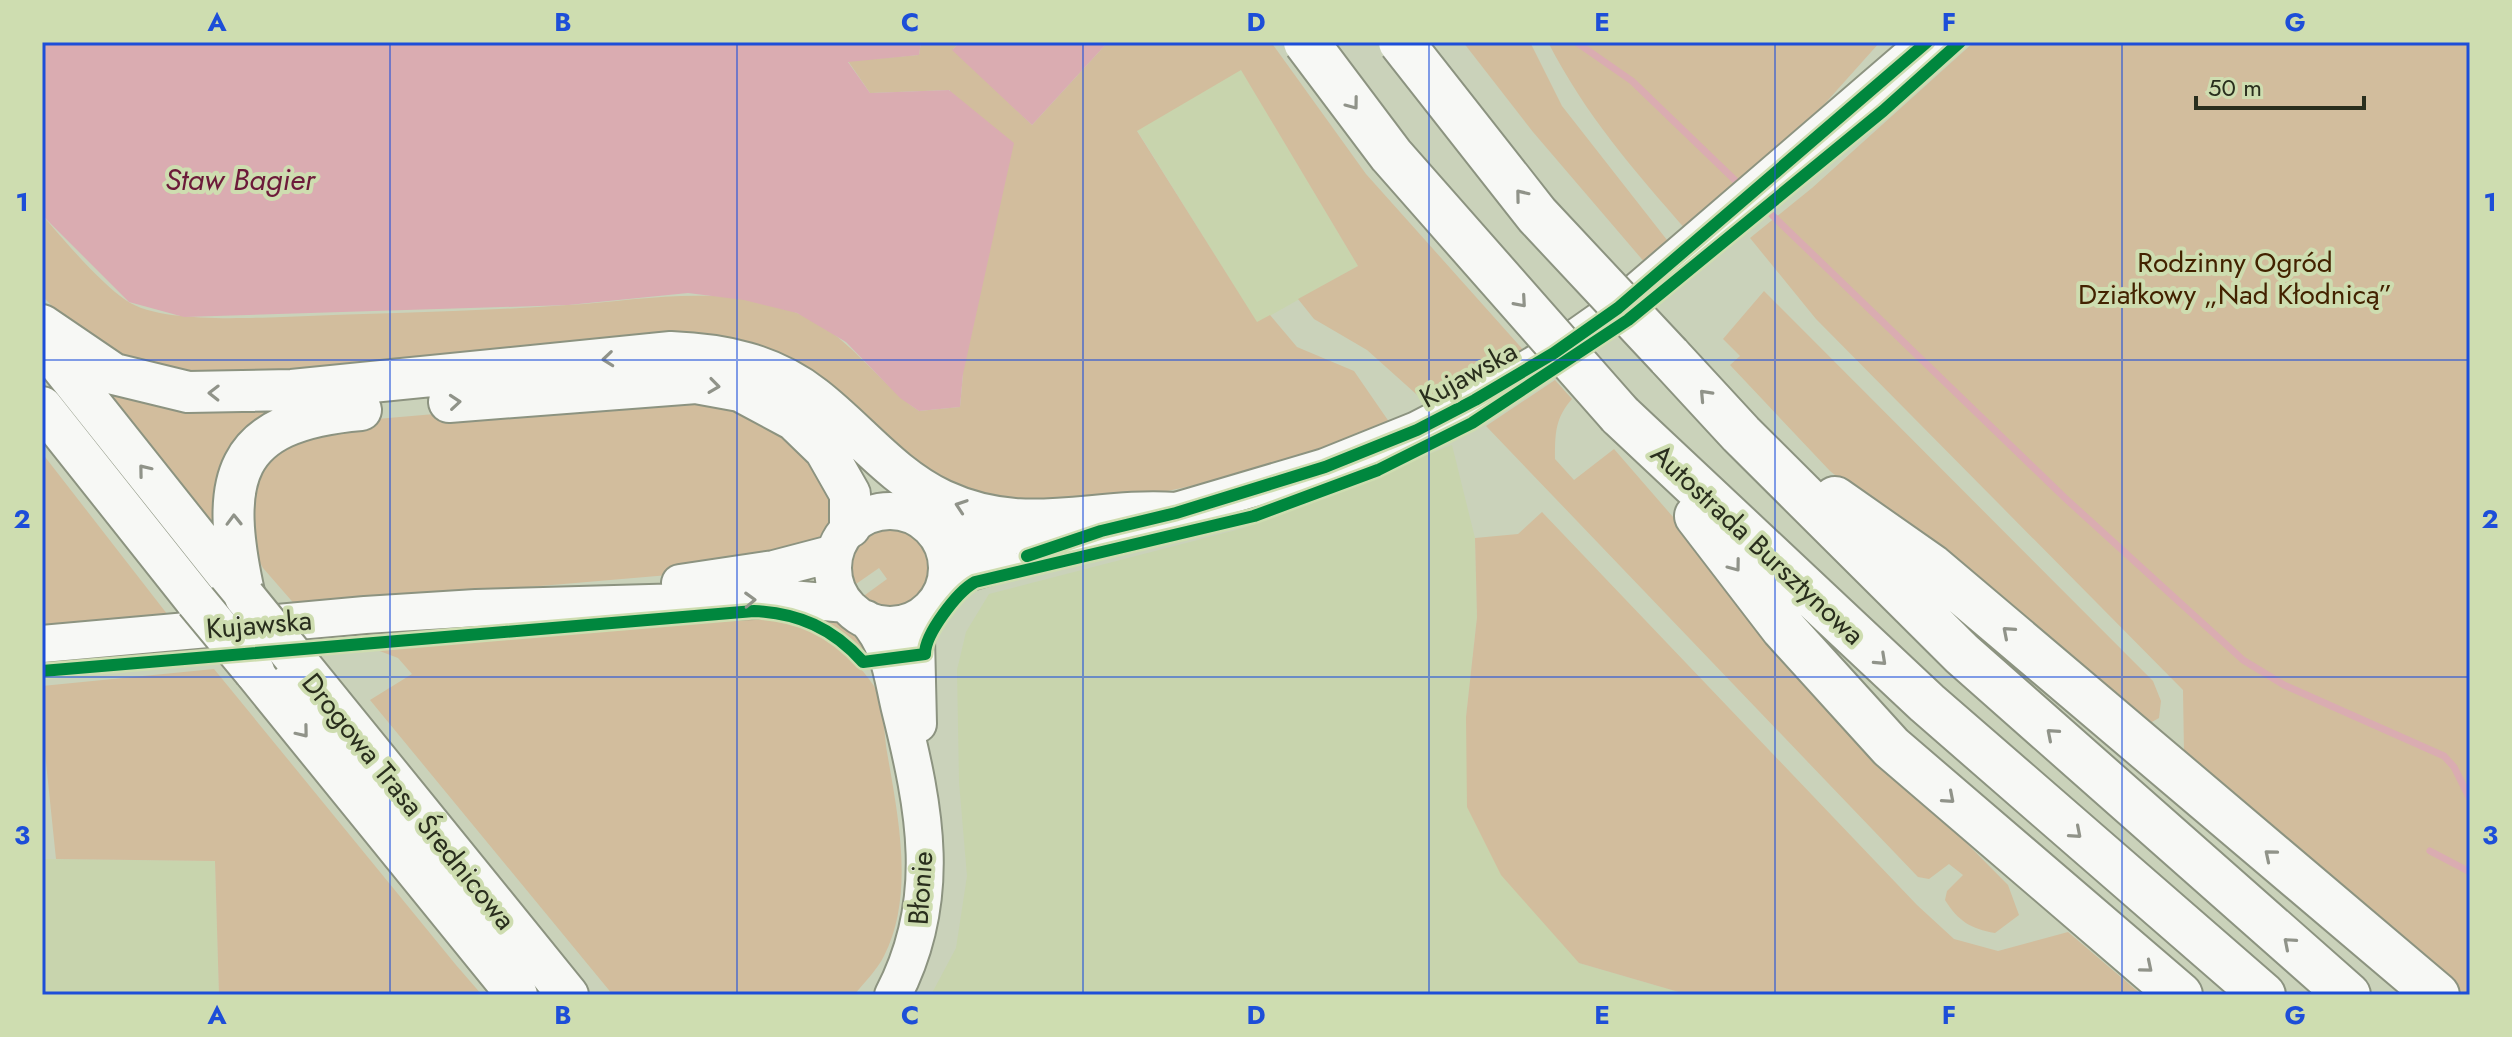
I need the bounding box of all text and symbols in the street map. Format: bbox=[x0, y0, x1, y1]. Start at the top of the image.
text: A bbox=[206, 3, 227, 41]
text: B bbox=[554, 3, 572, 41]
text: C bbox=[901, 3, 919, 41]
text: D bbox=[1246, 3, 1266, 41]
text: E bbox=[1594, 3, 1610, 41]
text: F bbox=[1942, 3, 1956, 41]
text: G bbox=[2284, 3, 2306, 41]
scale bar bbox=[2196, 60, 2364, 110]
text: 50 m bbox=[2208, 70, 2262, 105]
one-way arrow bbox=[1343, 95, 1357, 110]
water label: Staw Bagier bbox=[165, 158, 317, 201]
text: 1 bbox=[15, 183, 29, 221]
text: 1 bbox=[2483, 183, 2497, 221]
one-way arrow bbox=[1517, 189, 1531, 204]
park label: Rodzinny Ogród Działkowy „Nad Kłodnicą” bbox=[2078, 242, 2392, 315]
one-way arrow bbox=[1511, 293, 1526, 308]
street label: Kujawska bbox=[1412, 331, 1525, 418]
one-way arrow bbox=[601, 350, 614, 367]
one-way arrow bbox=[707, 377, 721, 394]
one-way arrow bbox=[207, 384, 220, 402]
one-way arrow bbox=[1699, 390, 1714, 404]
one-way arrow bbox=[449, 394, 462, 411]
street label: Autostrada Bursztynowa bbox=[1642, 434, 1874, 654]
one-way arrow bbox=[140, 464, 154, 479]
text: 2 bbox=[13, 500, 31, 538]
one-way arrow bbox=[955, 500, 969, 516]
text: 2 bbox=[2481, 500, 2499, 538]
one-way arrow bbox=[225, 513, 243, 526]
one-way arrow bbox=[1726, 557, 1740, 572]
one-way arrow bbox=[744, 592, 757, 609]
street label: Kujawska bbox=[204, 599, 314, 650]
one-way arrow bbox=[2003, 627, 2017, 641]
one-way arrow bbox=[1872, 651, 1887, 665]
street label: Drogowa Trasa Średnicowa bbox=[292, 664, 525, 939]
one-way arrow bbox=[293, 723, 307, 738]
one-way arrow bbox=[2047, 729, 2062, 744]
one-way arrow bbox=[1940, 789, 1955, 803]
text: 3 bbox=[14, 816, 30, 854]
text: 3 bbox=[2482, 816, 2498, 854]
one-way arrow bbox=[2066, 823, 2081, 837]
street label: Błonie bbox=[897, 850, 944, 926]
one-way arrow bbox=[2264, 850, 2279, 865]
one-way arrow bbox=[2284, 939, 2299, 953]
one-way arrow bbox=[2138, 957, 2152, 972]
text: A bbox=[206, 996, 227, 1034]
text: B bbox=[554, 996, 572, 1034]
text: C bbox=[901, 996, 919, 1034]
text: D bbox=[1246, 996, 1266, 1034]
text: E bbox=[1594, 996, 1610, 1034]
text: F bbox=[1942, 996, 1956, 1034]
text: G bbox=[2284, 996, 2306, 1034]

